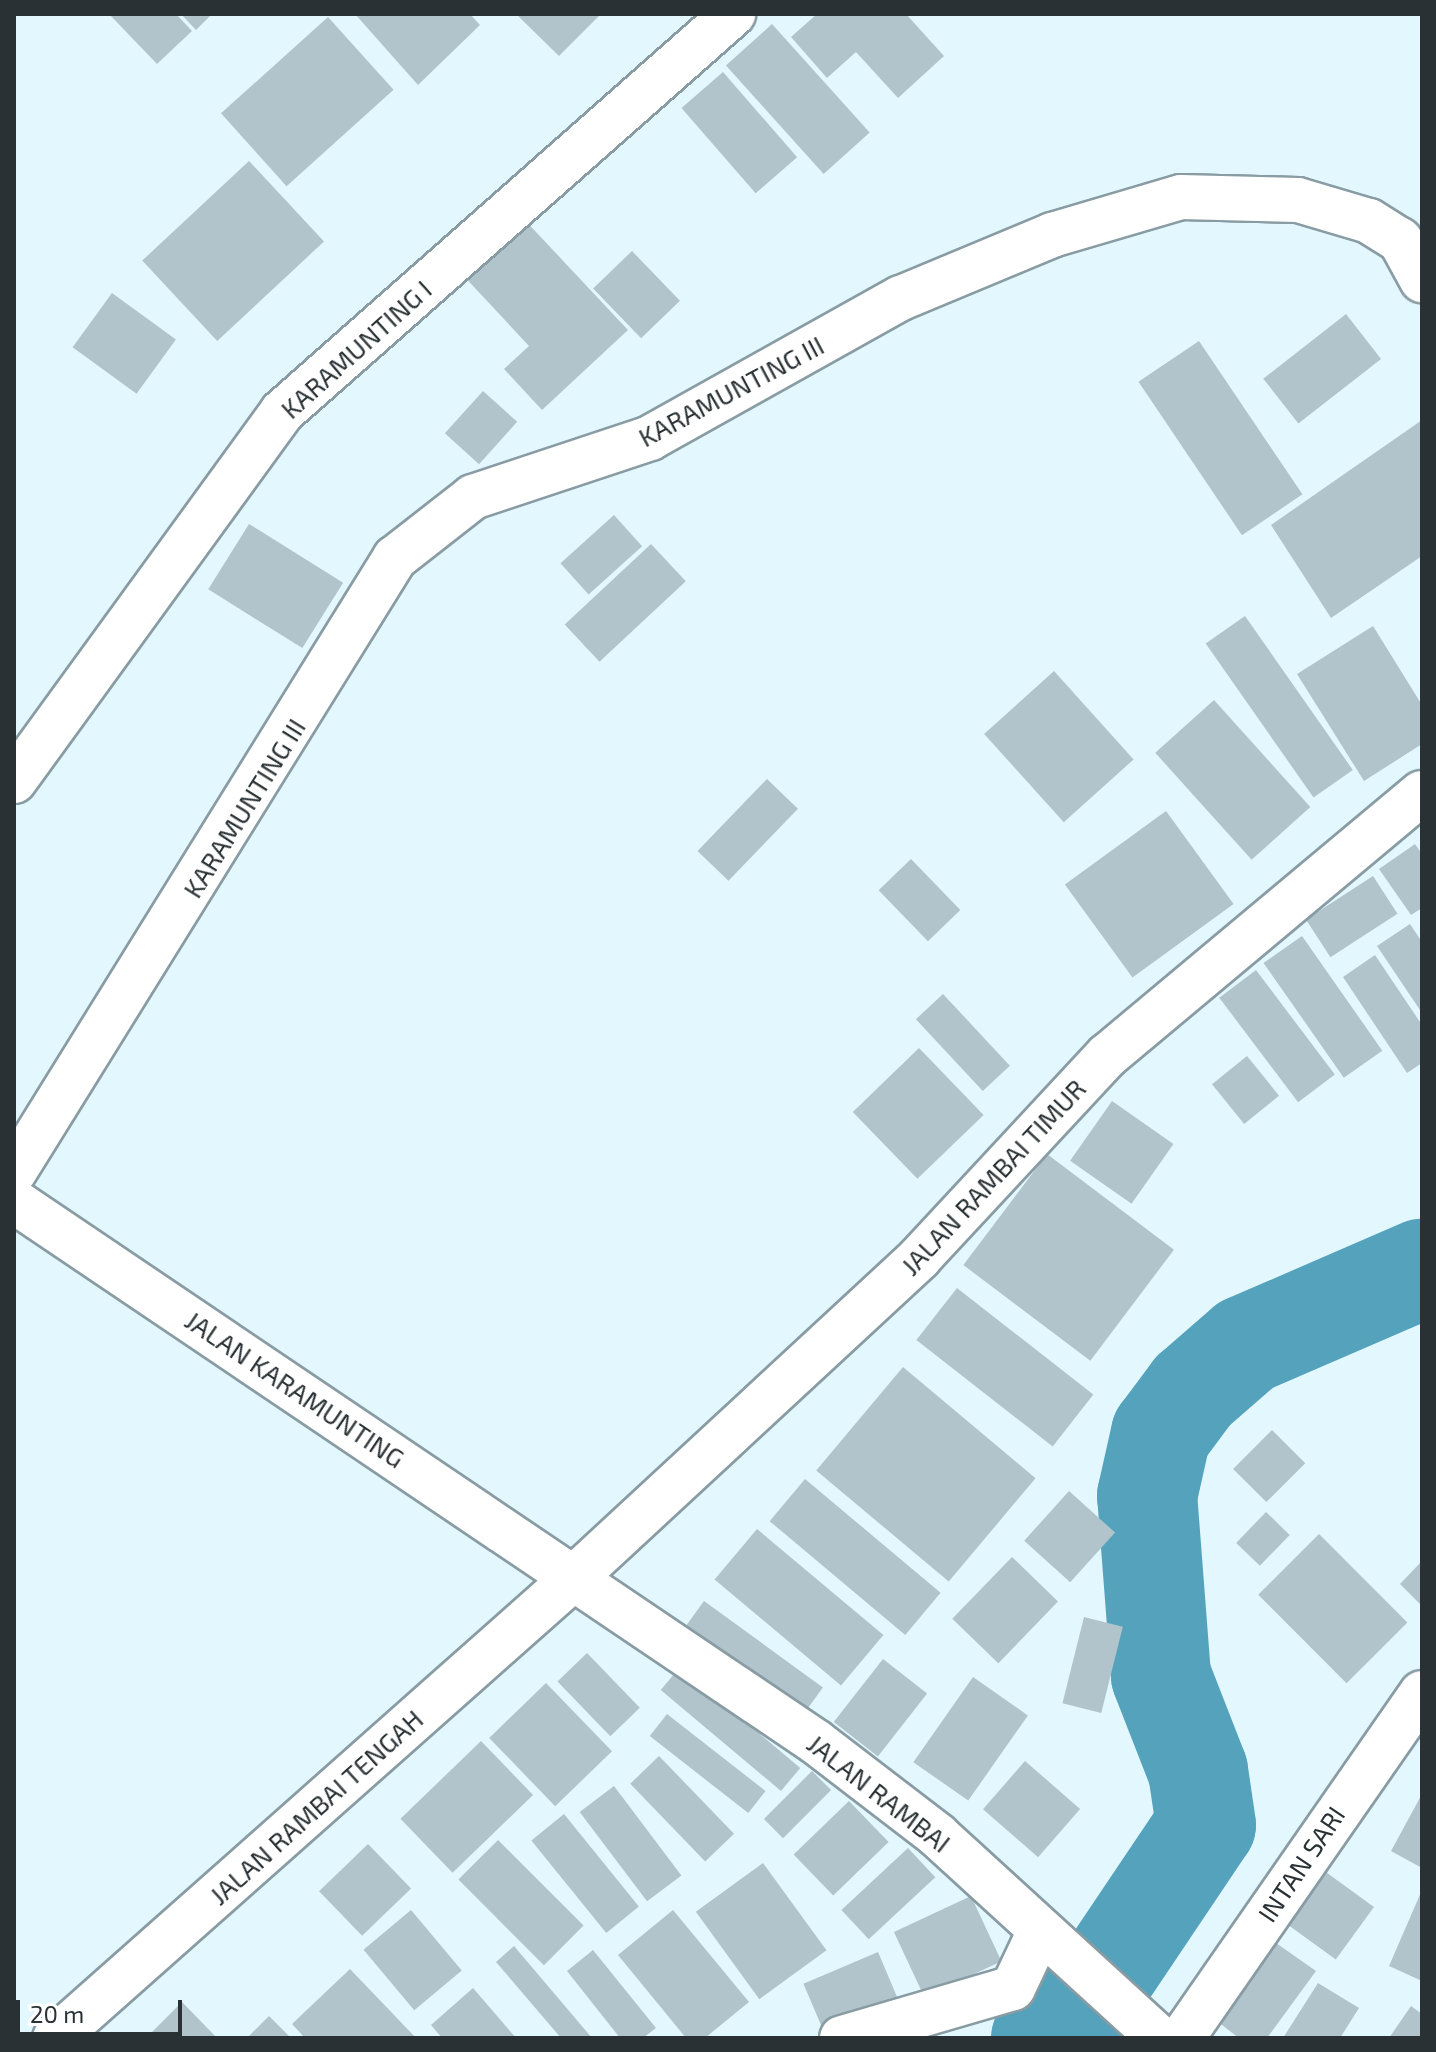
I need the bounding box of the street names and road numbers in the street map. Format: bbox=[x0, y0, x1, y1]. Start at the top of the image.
street label: KARAMUNTING I bbox=[274, 273, 438, 425]
street label: KARAMUNTING III bbox=[633, 329, 829, 453]
street label: KARAMUNTING III bbox=[176, 713, 312, 903]
street label: JALAN RAMBAI TIMUR bbox=[894, 1072, 1092, 1282]
street label: JALAN KARAMUNTING bbox=[180, 1304, 410, 1474]
street label: JALAN RAMBAI TENGAH bbox=[203, 1703, 429, 1911]
street label: JALAN RAMBAI bbox=[801, 1728, 957, 1858]
street label: INTAN SARI bbox=[1251, 1800, 1351, 1928]

